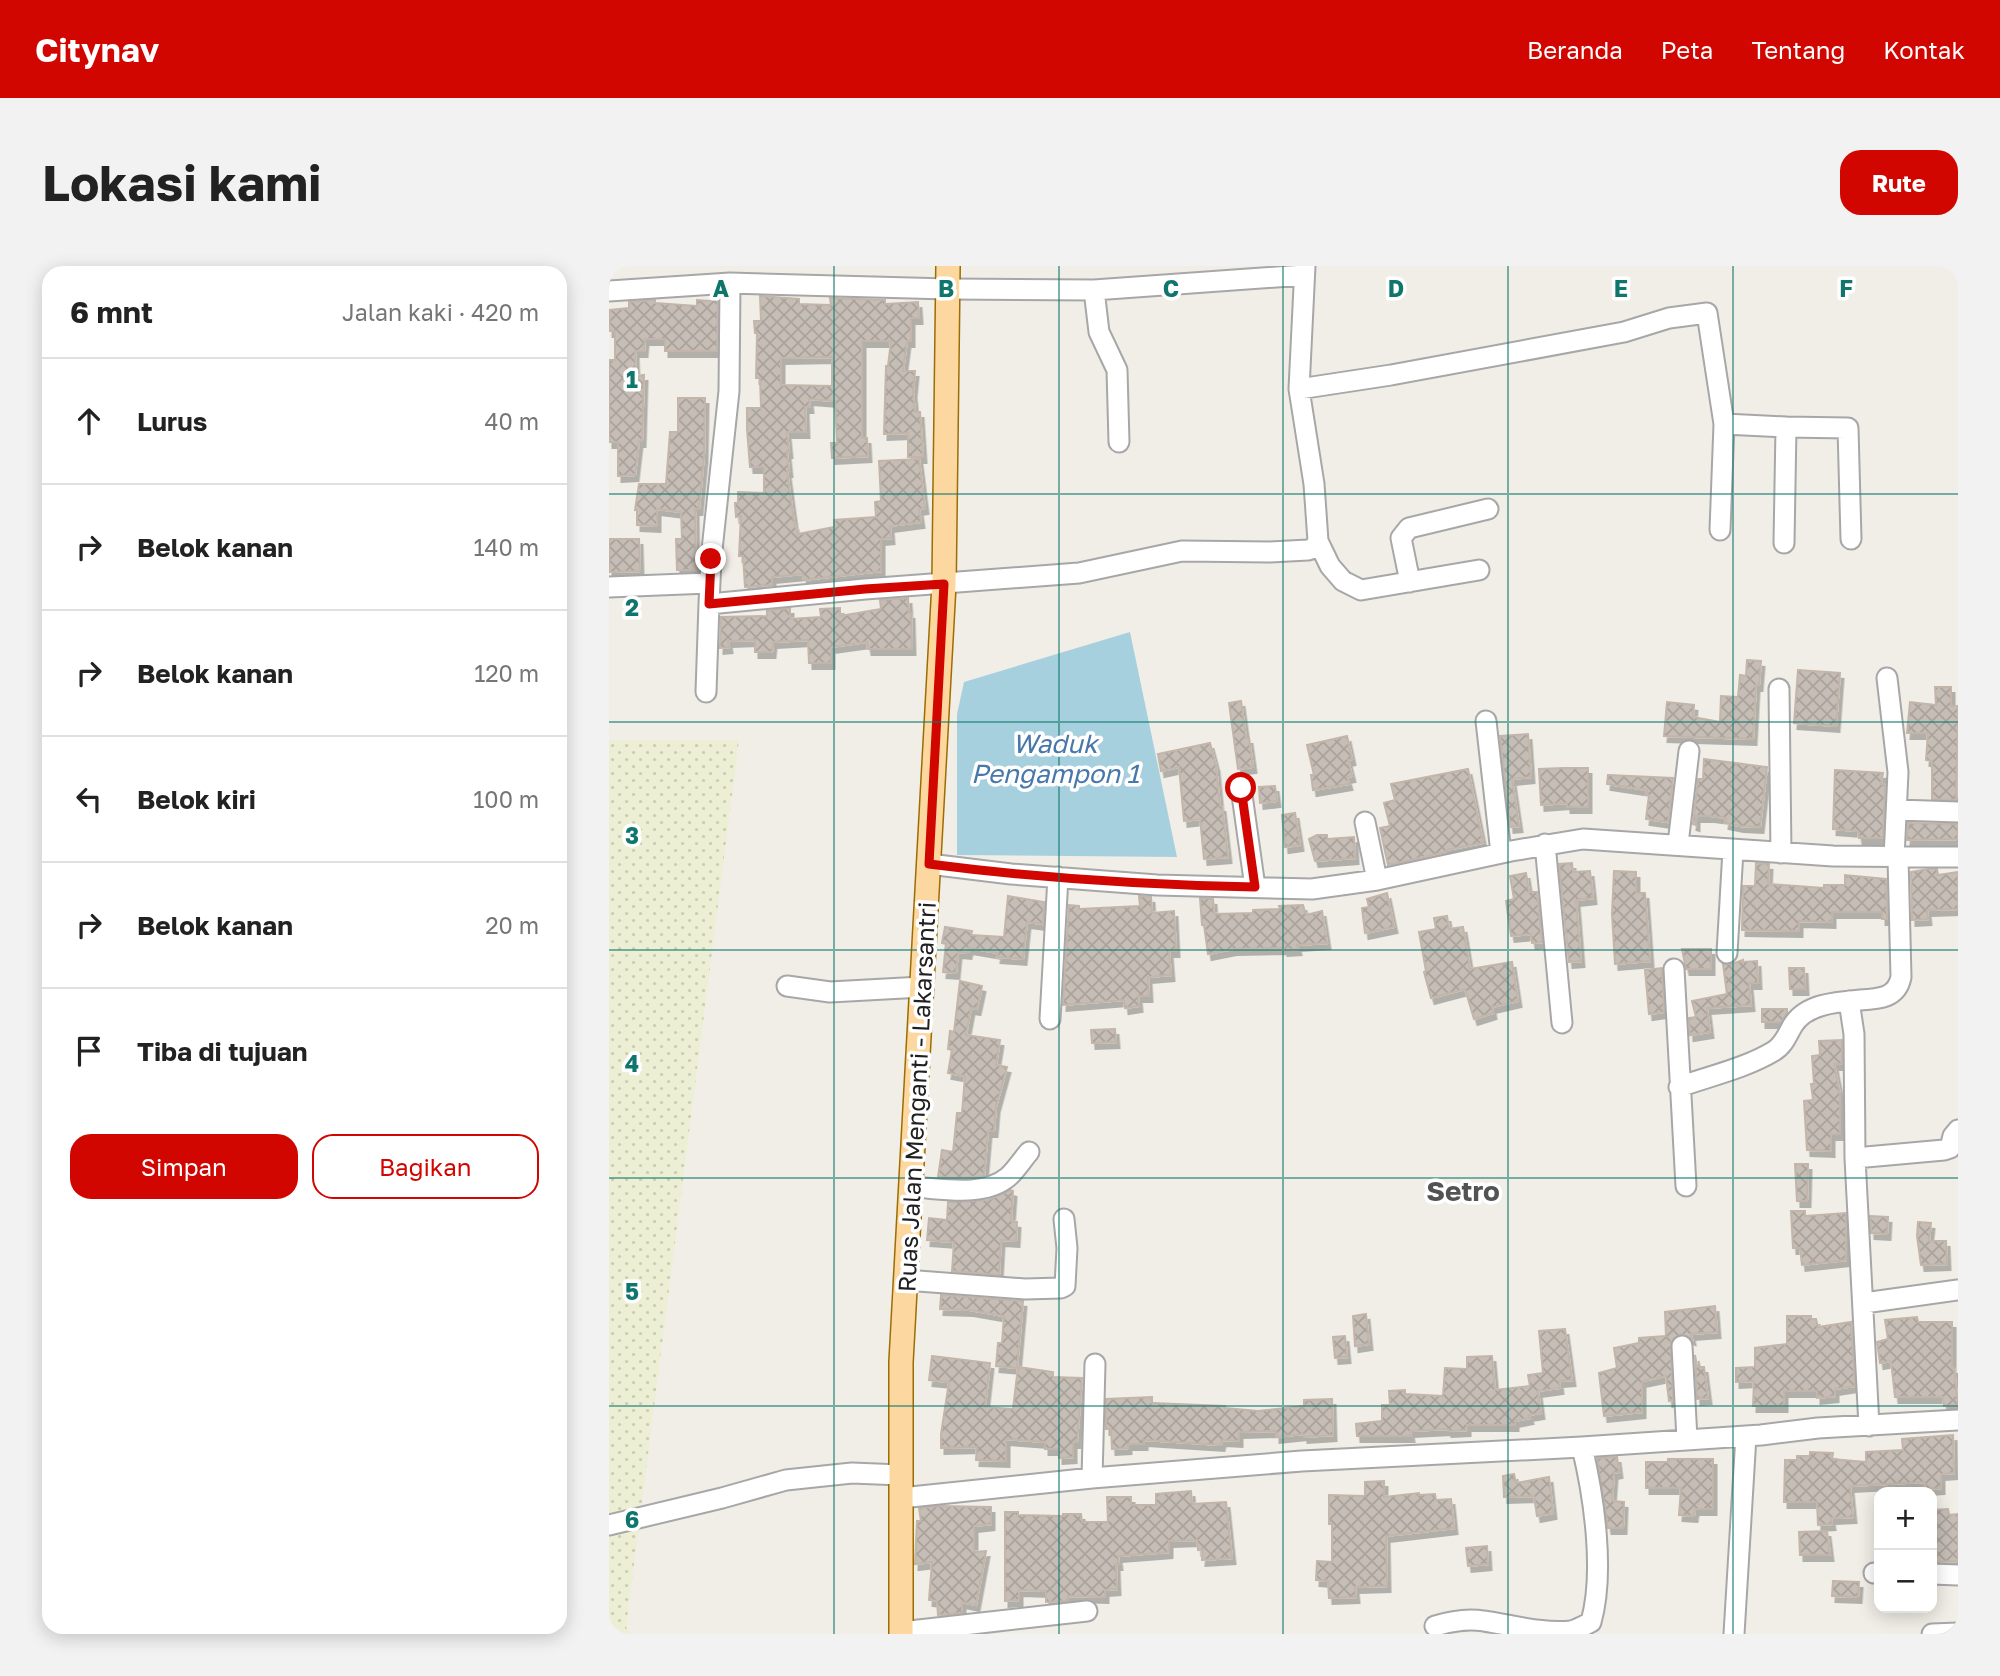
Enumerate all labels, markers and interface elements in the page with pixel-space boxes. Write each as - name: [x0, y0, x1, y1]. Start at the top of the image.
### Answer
- text: Citynav: [35, 30, 159, 69]
- text: Beranda: [1527, 35, 1623, 64]
- text: Peta: [1661, 35, 1713, 64]
- text: Tentang: [1751, 35, 1845, 64]
- text: Kontak: [1883, 35, 1965, 64]
- button: Rute: [1840, 150, 1958, 215]
- text: Lokasi kami: [42, 153, 321, 212]
- text: A: [713, 274, 730, 302]
- text: B: [938, 274, 954, 302]
- text: C: [1163, 274, 1179, 302]
- text: D: [1388, 274, 1404, 302]
- text: E: [1614, 274, 1628, 302]
- text: F: [1839, 274, 1853, 302]
- text: 6 mnt: [70, 294, 153, 330]
- text: Jalan kaki · 420 m: [342, 298, 539, 326]
- text: 1: [626, 365, 638, 393]
- icon: ahead: [70, 402, 108, 440]
- text: Lurus: [137, 406, 207, 437]
- text: 40 m: [485, 407, 539, 435]
- icon: right: [70, 528, 108, 566]
- text: Belok kanan: [137, 532, 293, 563]
- text: 140 m: [473, 533, 539, 561]
- route end: [695, 543, 726, 574]
- text: 2: [625, 593, 639, 621]
- icon: right: [70, 654, 108, 692]
- text: Belok kanan: [137, 658, 293, 689]
- text: 120 m: [474, 659, 539, 687]
- water label: Waduk Pengampon 1: [971, 728, 1139, 789]
- route start: [1225, 772, 1256, 803]
- icon: left: [70, 780, 108, 818]
- text: Belok kiri: [137, 784, 256, 815]
- text: 100 m: [473, 785, 539, 813]
- text: 3: [625, 821, 639, 849]
- street label: Ruas Jalan Menganti - Lakarsantri: [891, 901, 941, 1293]
- icon: right: [70, 906, 108, 944]
- text: Belok kanan: [137, 910, 293, 941]
- text: 20 m: [485, 911, 539, 939]
- icon: arrive: [70, 1032, 108, 1070]
- text: Tiba di tujuan: [137, 1036, 307, 1067]
- text: 4: [625, 1049, 639, 1077]
- button: Simpan: [70, 1134, 298, 1199]
- button: Bagikan: [312, 1134, 539, 1199]
- district label: Setro: [1426, 1174, 1500, 1207]
- text: 5: [625, 1277, 639, 1305]
- map controls: [1874, 1487, 1937, 1613]
- button: +: [1874, 1487, 1937, 1550]
- text: 6: [625, 1505, 639, 1533]
- button: −: [1874, 1550, 1937, 1613]

